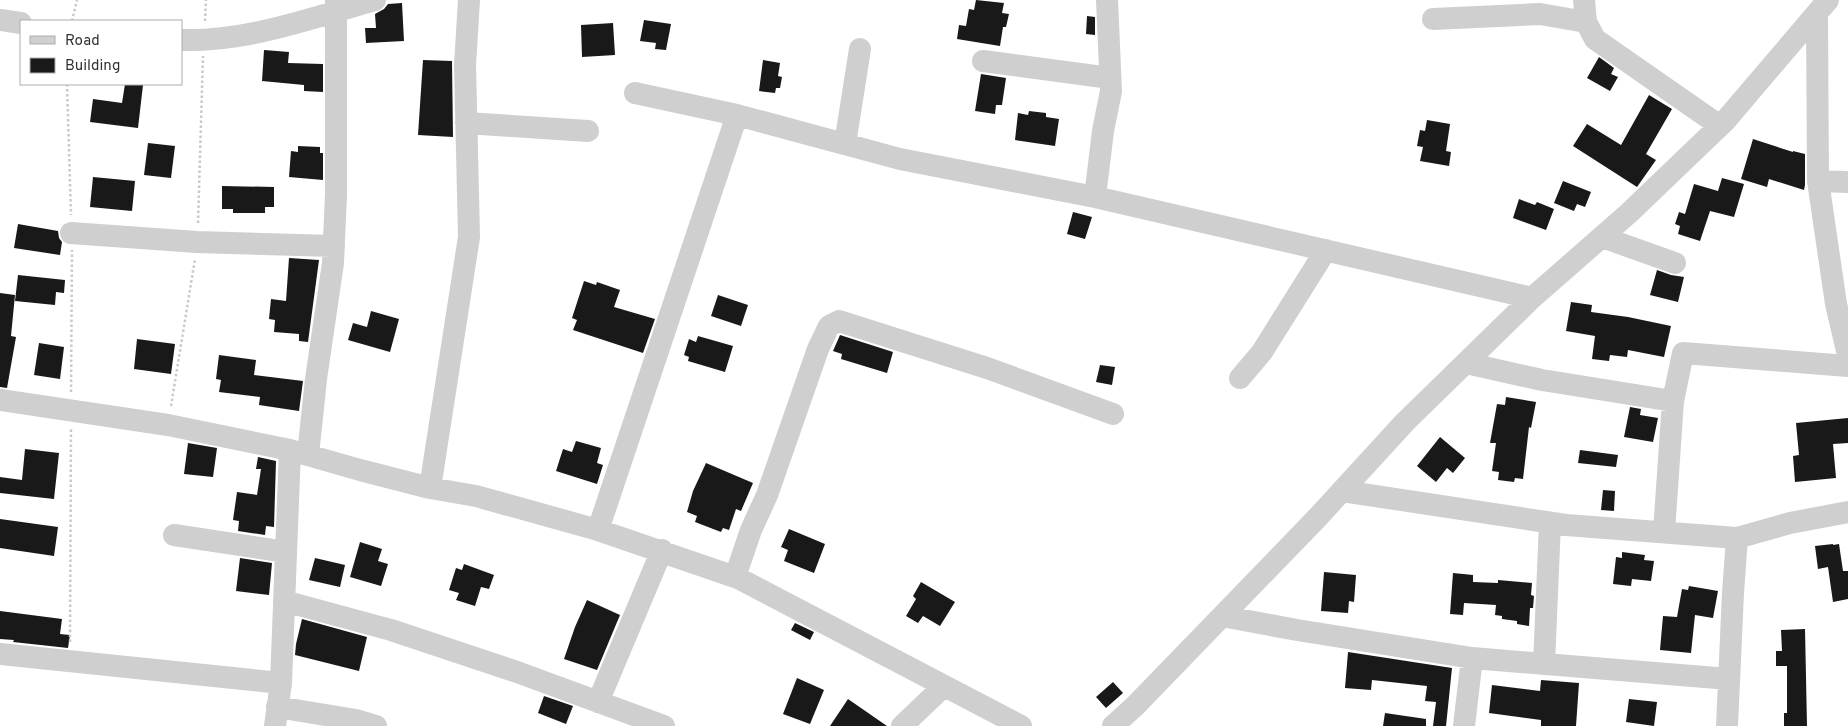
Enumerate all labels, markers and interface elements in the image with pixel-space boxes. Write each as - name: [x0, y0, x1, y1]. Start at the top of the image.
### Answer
- legend: [20, 20, 182, 85]
- text: Road: [65, 32, 100, 51]
- text: Building: [65, 57, 120, 76]

